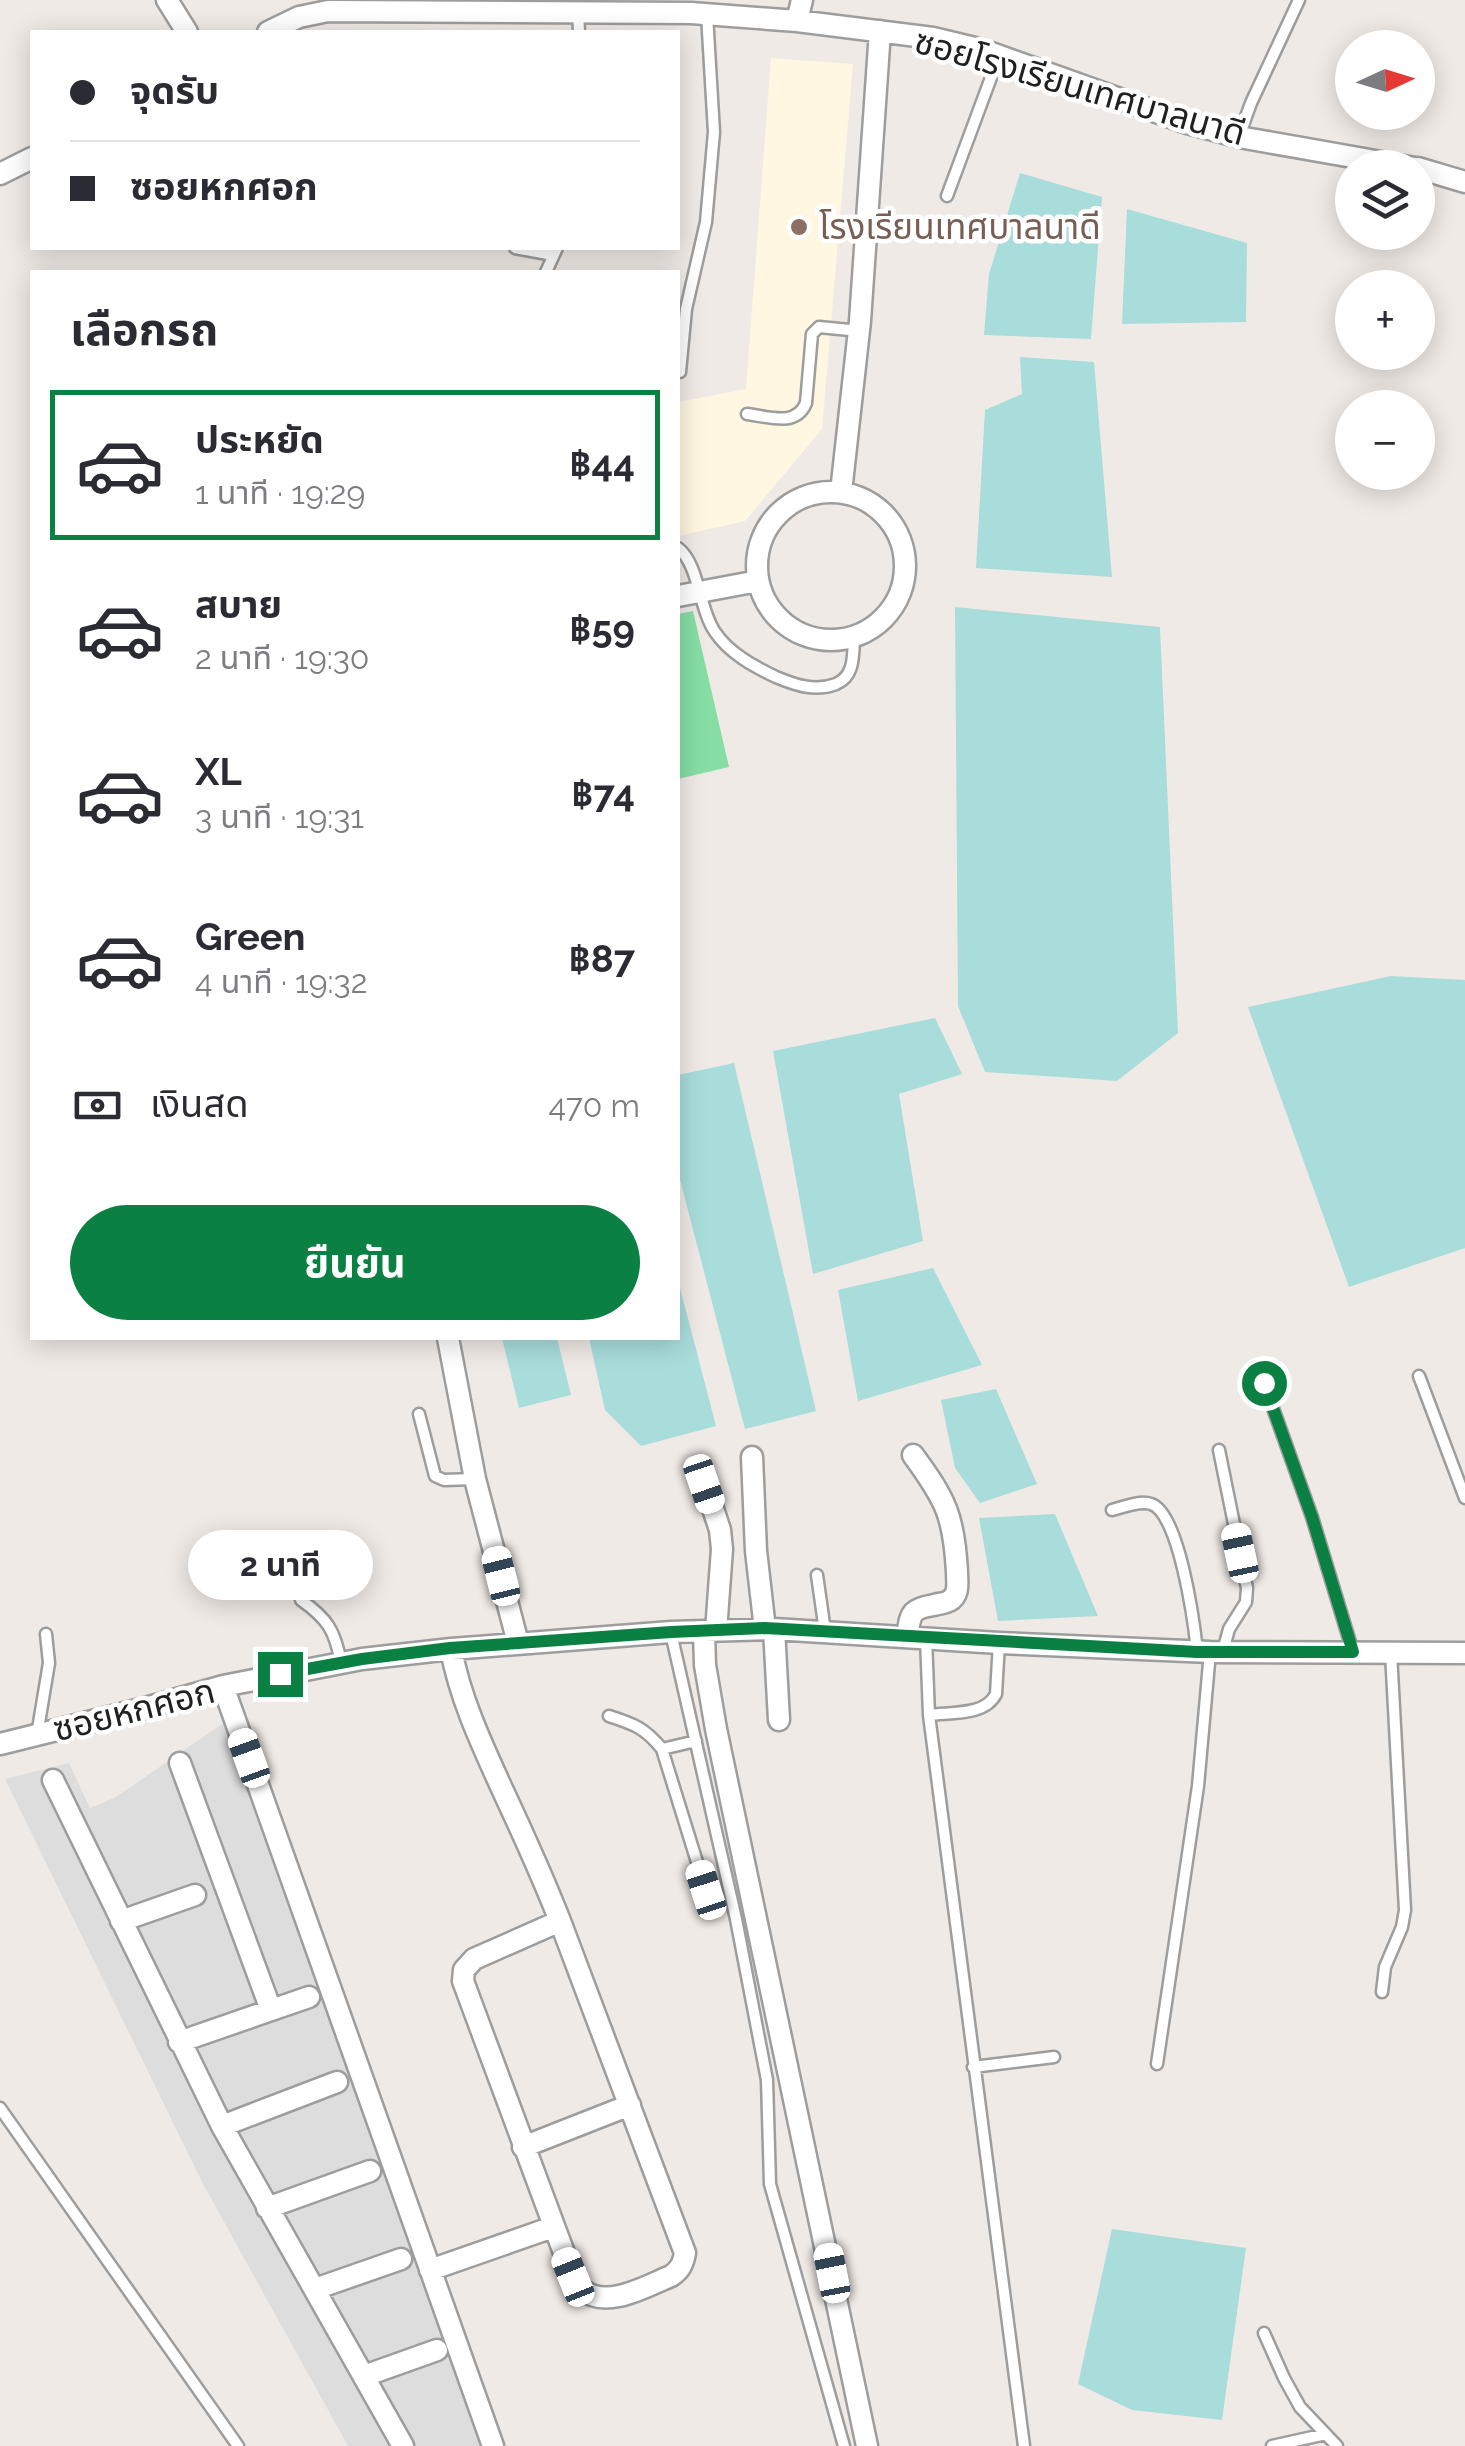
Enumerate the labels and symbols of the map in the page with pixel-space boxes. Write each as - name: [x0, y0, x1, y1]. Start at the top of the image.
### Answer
- street label: ซอยโรงเรียนเทศบาลนาดี: [910, 20, 1250, 153]
- north arrow: [1335, 30, 1435, 130]
- place label: โรงเรียนเทศบาลนาดี: [819, 206, 1101, 247]
- marker: โรงเรียนเทศบาลนาดี: [788, 216, 810, 238]
- route start: [1242, 1361, 1287, 1406]
- car: [680, 1451, 728, 1517]
- car: [1219, 1521, 1261, 1585]
- callout: 2 นาที: [188, 1529, 372, 1599]
- car: [479, 1543, 523, 1609]
- route end: [258, 1652, 303, 1697]
- street label: ซอยหกศอก: [49, 1670, 219, 1749]
- car: [225, 1725, 273, 1791]
- car: [682, 1857, 730, 1923]
- car: [812, 2241, 852, 2305]
- car: [548, 2244, 598, 2310]

